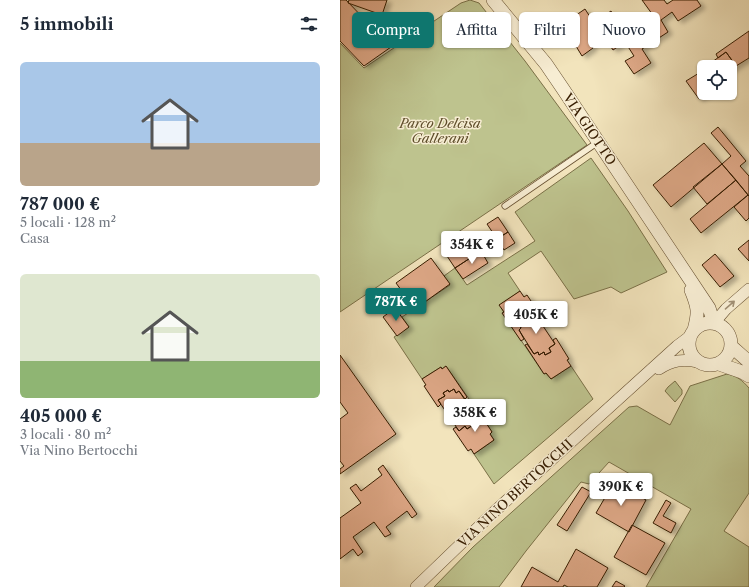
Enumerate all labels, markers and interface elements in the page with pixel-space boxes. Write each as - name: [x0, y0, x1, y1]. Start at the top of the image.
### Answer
- chip: Compra: [352, 12, 434, 48]
- chip: Affitta: [442, 12, 511, 48]
- chip: Filtri: [519, 12, 580, 48]
- chip: Nuovo: [588, 12, 660, 48]
- icon: filters: [298, 13, 320, 35]
- text: 5 immobili: [20, 14, 114, 34]
- map controls: [697, 60, 737, 100]
- button: locate: [697, 60, 737, 100]
- icon: home: [134, 88, 206, 160]
- street label: VIA GIOTTO: [560, 89, 620, 168]
- park label: Parco Delcisa Gallerani: [399, 115, 481, 146]
- text: 787 000 €: [20, 194, 100, 214]
- text: 5 locali · 128 m²: [20, 214, 116, 230]
- text: Casa: [20, 230, 49, 246]
- pin: 354K €: [439, 231, 505, 265]
- text: 354K €: [450, 236, 494, 252]
- pin: 787K €: [363, 288, 429, 322]
- text: 787K €: [374, 293, 418, 309]
- icon: home: [134, 300, 206, 372]
- pin: 405K €: [503, 301, 569, 335]
- one-way arrow: [725, 301, 735, 310]
- text: 405K €: [514, 306, 558, 322]
- pin: 358K €: [442, 399, 508, 433]
- text: 358K €: [453, 404, 497, 420]
- text: 405 000 €: [20, 406, 102, 426]
- text: 3 locali · 80 m²: [20, 426, 111, 442]
- street label: VIA NINO BERTOCCHI: [453, 435, 576, 551]
- text: Via Nino Bertocchi: [20, 442, 138, 458]
- pin: 390K €: [588, 473, 654, 507]
- text: 390K €: [599, 478, 643, 494]

